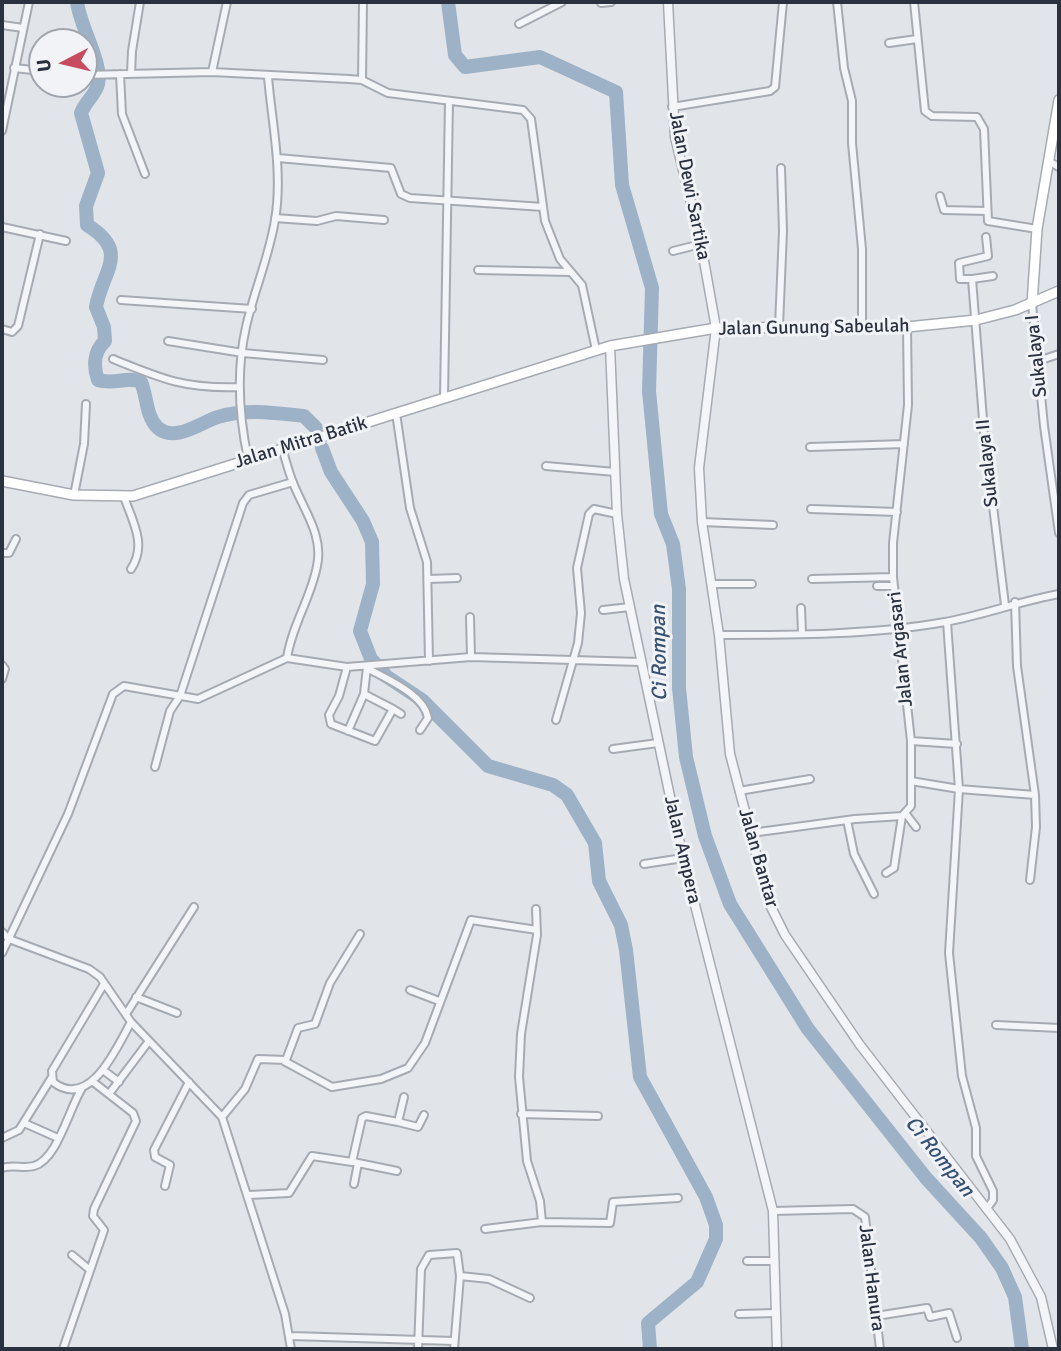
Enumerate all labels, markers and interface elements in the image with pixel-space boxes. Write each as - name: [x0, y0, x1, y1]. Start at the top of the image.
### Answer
- north arrow: [28, 28, 98, 98]
- text: U: [31, 58, 57, 73]
- street label: Jalan Dewi Sartika: [663, 110, 715, 262]
- street label: Sukalaya I: [1021, 313, 1053, 399]
- street label: Jalan Gunung Sabeulah: [718, 315, 910, 341]
- street label: Jalan Mitra Batik: [232, 412, 370, 474]
- street label: Sukalaya II: [972, 418, 1004, 508]
- street label: Jalan Argasari: [884, 590, 918, 708]
- water label: Ci Rompan: [647, 605, 673, 701]
- street label: Jalan Ampera: [658, 794, 706, 906]
- street label: Jalan Bantar: [733, 806, 783, 910]
- water label: Ci Rompan: [899, 1112, 979, 1202]
- street label: Jalan Hanura: [853, 1223, 889, 1333]

